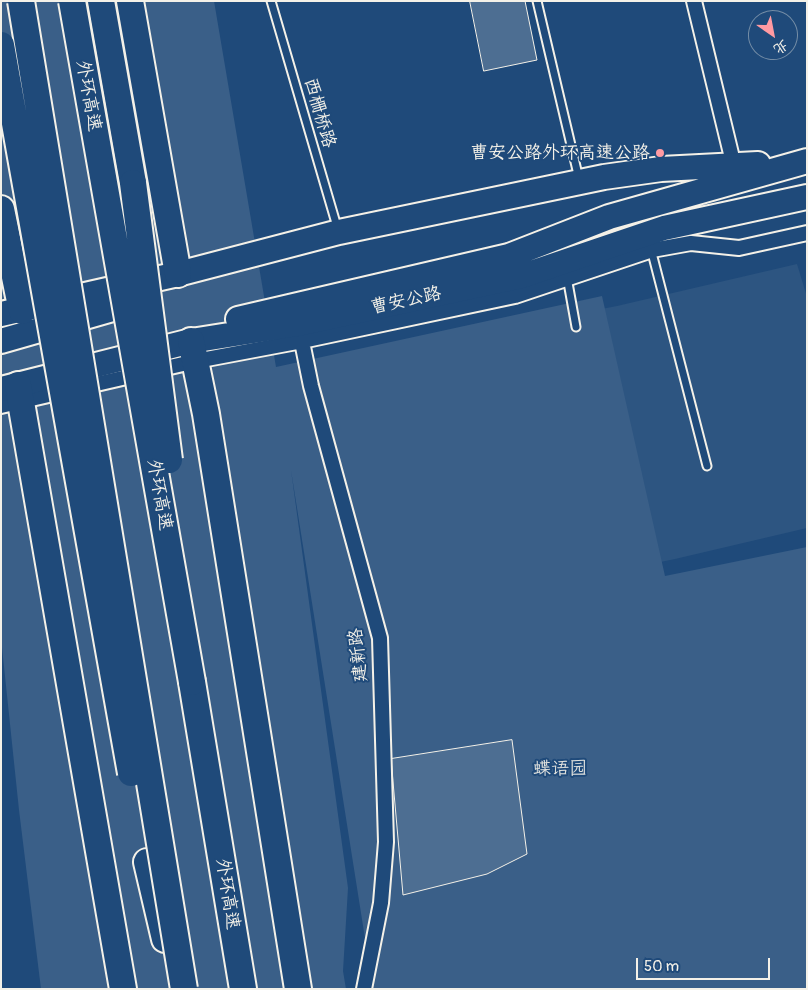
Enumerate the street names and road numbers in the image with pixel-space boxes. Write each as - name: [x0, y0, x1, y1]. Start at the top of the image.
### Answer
- street label: 外环高速: [71, 59, 105, 133]
- street label: 西栅桥路: [299, 75, 339, 151]
- street label: 曹安公路: [369, 283, 443, 319]
- street label: 外环高速: [142, 458, 176, 532]
- street label: 建新路: [345, 627, 373, 683]
- street label: 外环高速: [211, 857, 243, 931]

